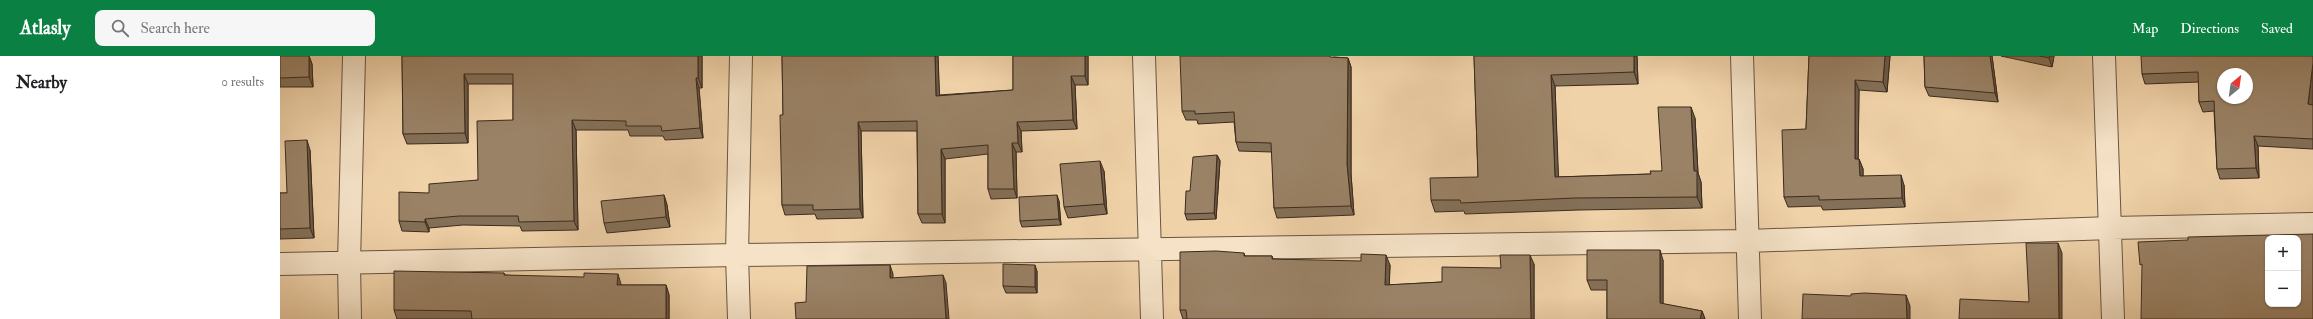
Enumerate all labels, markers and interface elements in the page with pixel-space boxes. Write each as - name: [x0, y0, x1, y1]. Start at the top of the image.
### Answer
- search box: [95, 10, 375, 46]
- text: Atlasly: [20, 16, 71, 40]
- icon: search: [109, 17, 131, 39]
- text: Search here: [141, 19, 210, 38]
- text: Map: [2132, 20, 2158, 37]
- text: Directions: [2180, 20, 2239, 37]
- text: Saved: [2261, 20, 2293, 37]
- north arrow: [2217, 68, 2253, 104]
- text: Nearby: [16, 72, 67, 93]
- text: 0 results: [221, 74, 264, 90]
- map controls: [2265, 235, 2301, 307]
- button: +: [2265, 235, 2301, 271]
- button: −: [2265, 271, 2301, 307]

